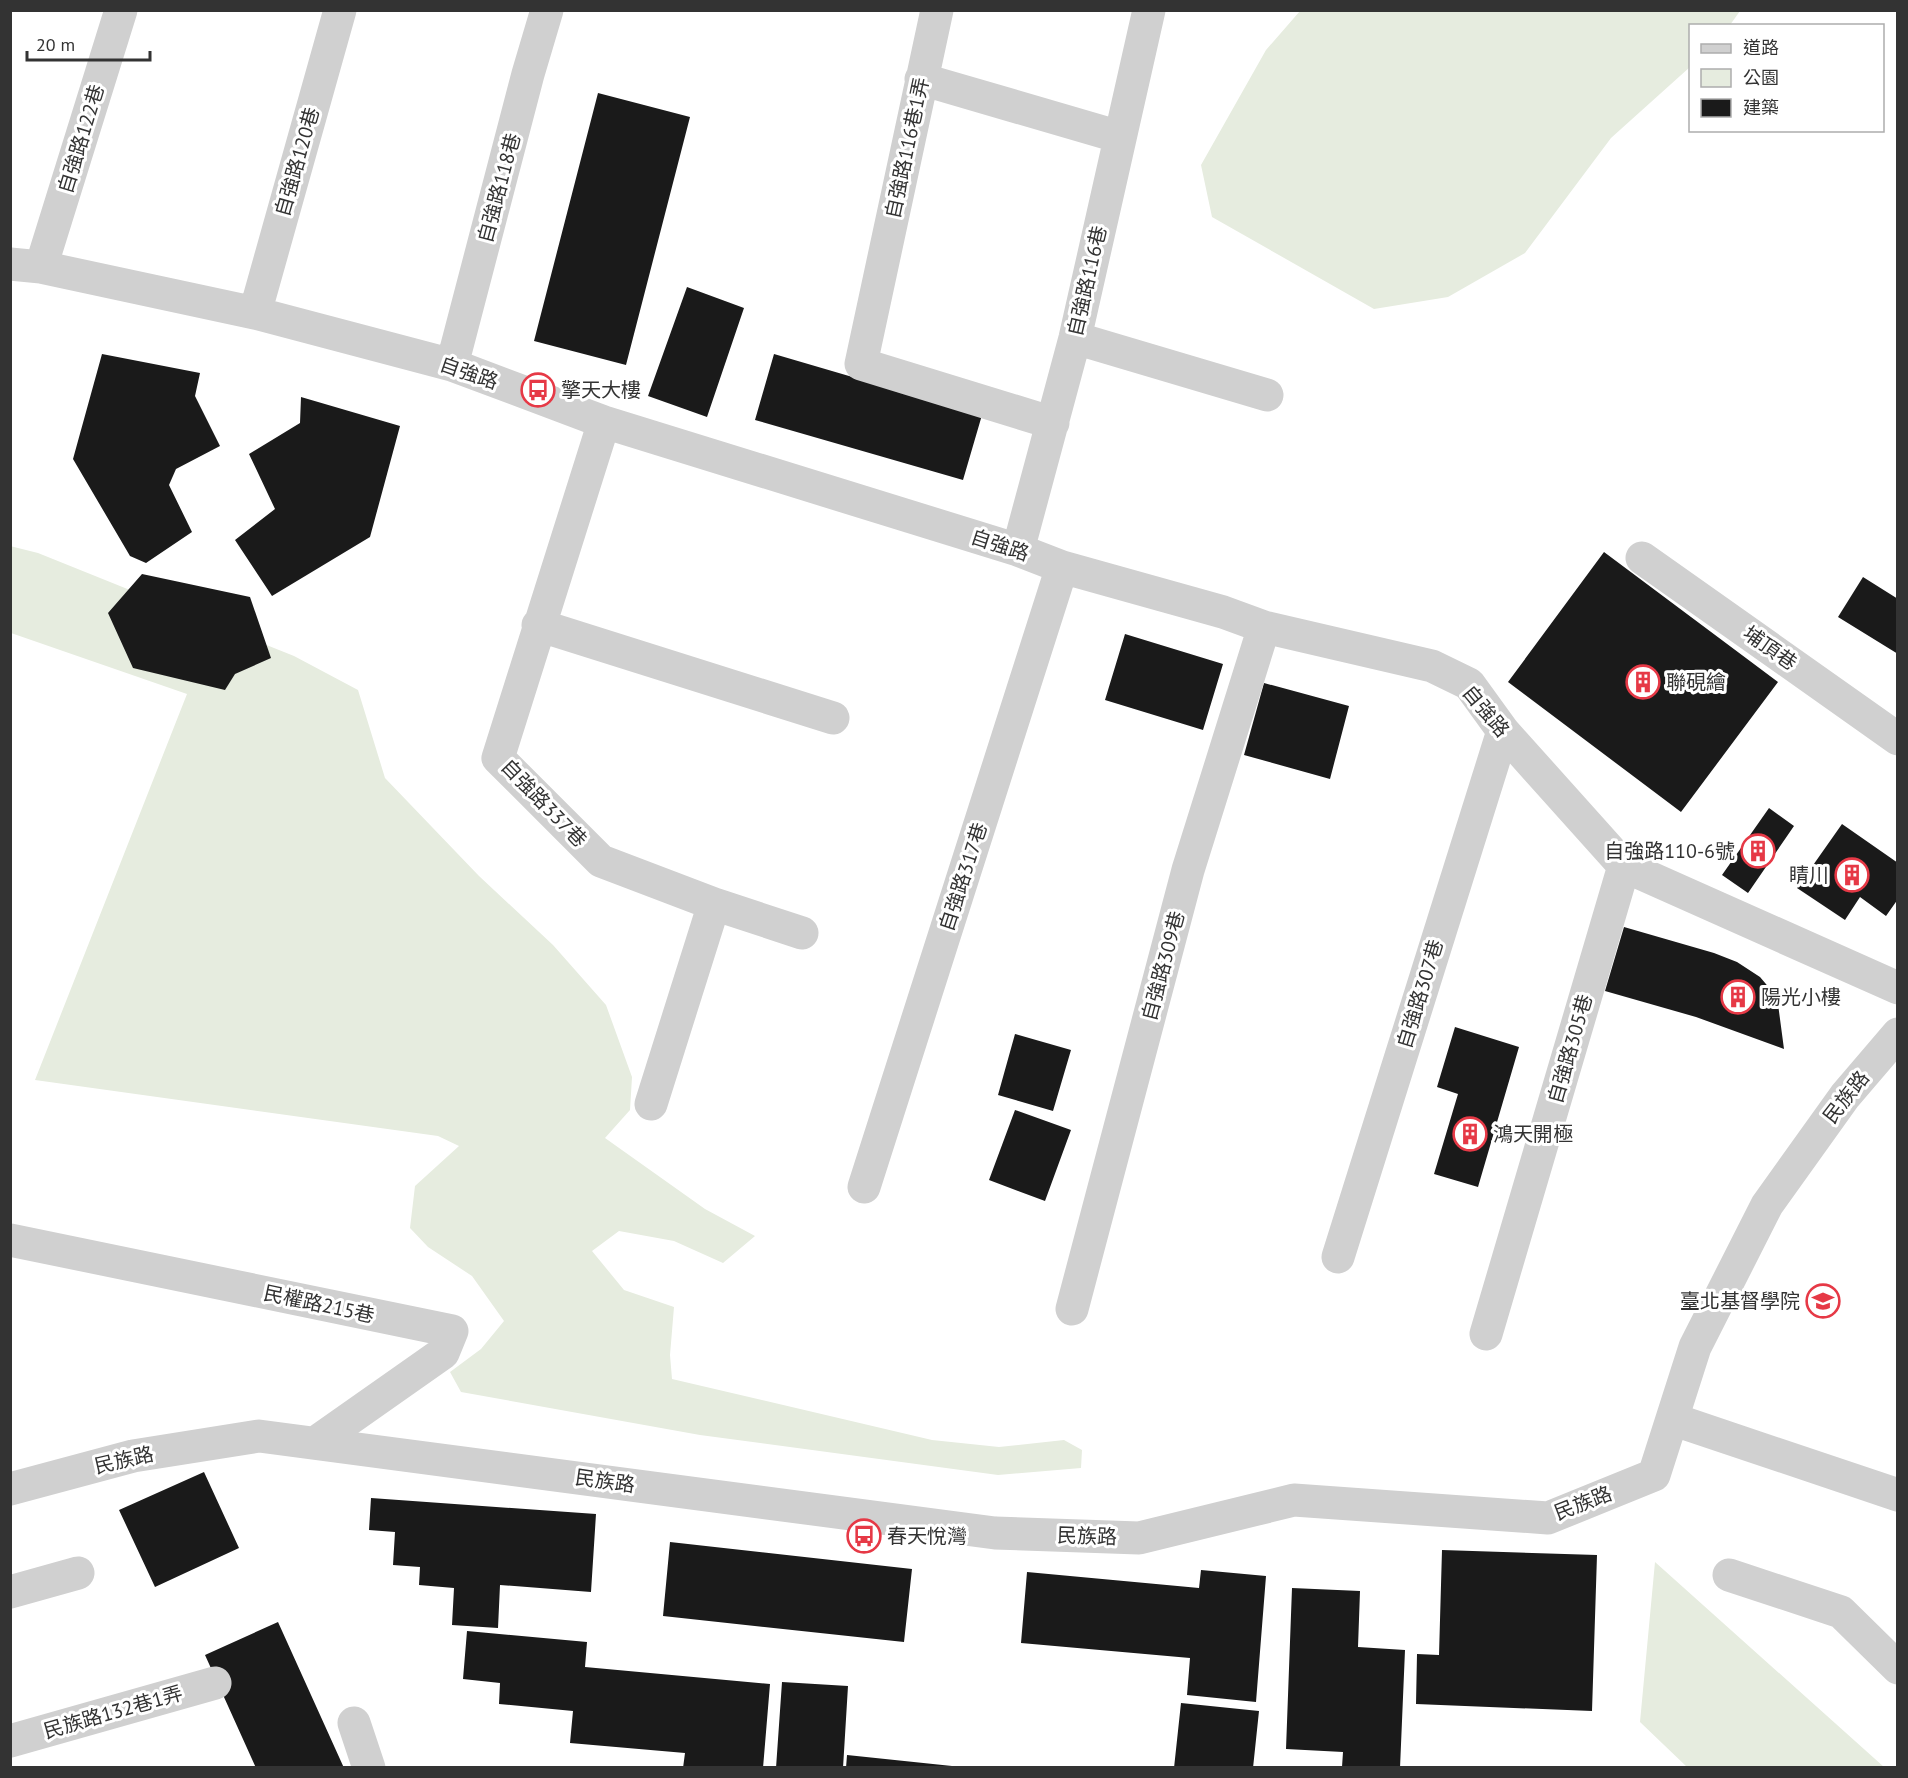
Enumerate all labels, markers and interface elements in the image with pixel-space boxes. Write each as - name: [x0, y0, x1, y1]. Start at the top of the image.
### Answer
- scale bar: [27, 24, 150, 62]
- legend: [1689, 24, 1884, 132]
- text: 20 m: [36, 33, 75, 56]
- text: 道路: [1743, 36, 1779, 59]
- text: 公園: [1743, 66, 1779, 89]
- street label: 自強路116巷1弄: [879, 75, 935, 221]
- street label: 自強路122巷: [52, 81, 110, 197]
- text: 建築: [1743, 96, 1779, 119]
- street label: 自強路120巷: [269, 104, 325, 220]
- street label: 自強路118巷: [472, 130, 526, 246]
- street label: 自強路116巷: [1062, 223, 1112, 339]
- street label: 自強路: [436, 351, 502, 395]
- bus stop icon: 擎天大樓: [520, 372, 556, 408]
- place label: 擎天大樓: [561, 377, 641, 403]
- street label: 自強路: [967, 523, 1033, 567]
- street label: 埔頂巷: [1738, 620, 1802, 676]
- building icon: 聯硯繪: [1625, 664, 1661, 700]
- place label: 聯硯繪: [1666, 669, 1726, 695]
- street label: 自強路: [1457, 680, 1515, 742]
- street label: 自強路337巷: [496, 753, 592, 853]
- street label: 自強路317巷: [933, 819, 993, 935]
- building icon: 自強路110-6號: [1740, 833, 1776, 869]
- place label: 自強路110-6號: [1604, 838, 1735, 864]
- building icon: 睛川: [1834, 857, 1870, 893]
- place label: 睛川: [1789, 862, 1829, 888]
- street label: 自強路309巷: [1136, 908, 1190, 1024]
- street label: 自強路307巷: [1391, 936, 1449, 1052]
- building icon: 陽光小樓: [1720, 979, 1756, 1015]
- place label: 陽光小樓: [1761, 984, 1841, 1010]
- street label: 自強路305巷: [1542, 991, 1598, 1107]
- street label: 民族路: [1817, 1065, 1875, 1129]
- building icon: 鴻天開極: [1452, 1116, 1488, 1152]
- place label: 鴻天開極: [1493, 1121, 1573, 1147]
- street label: 民權路215巷: [261, 1280, 377, 1328]
- school or university icon: 臺北基督學院: [1805, 1283, 1841, 1319]
- place label: 臺北基督學院: [1680, 1288, 1800, 1314]
- street label: 民族路: [92, 1441, 156, 1479]
- street label: 民族路: [573, 1464, 637, 1498]
- street label: 民族路: [1550, 1480, 1616, 1526]
- bus stop icon: 春天悅灣: [846, 1518, 882, 1554]
- street label: 民族路: [1057, 1522, 1117, 1550]
- place label: 春天悅灣: [887, 1523, 967, 1549]
- street label: 民族路132巷1弄: [40, 1680, 186, 1744]

